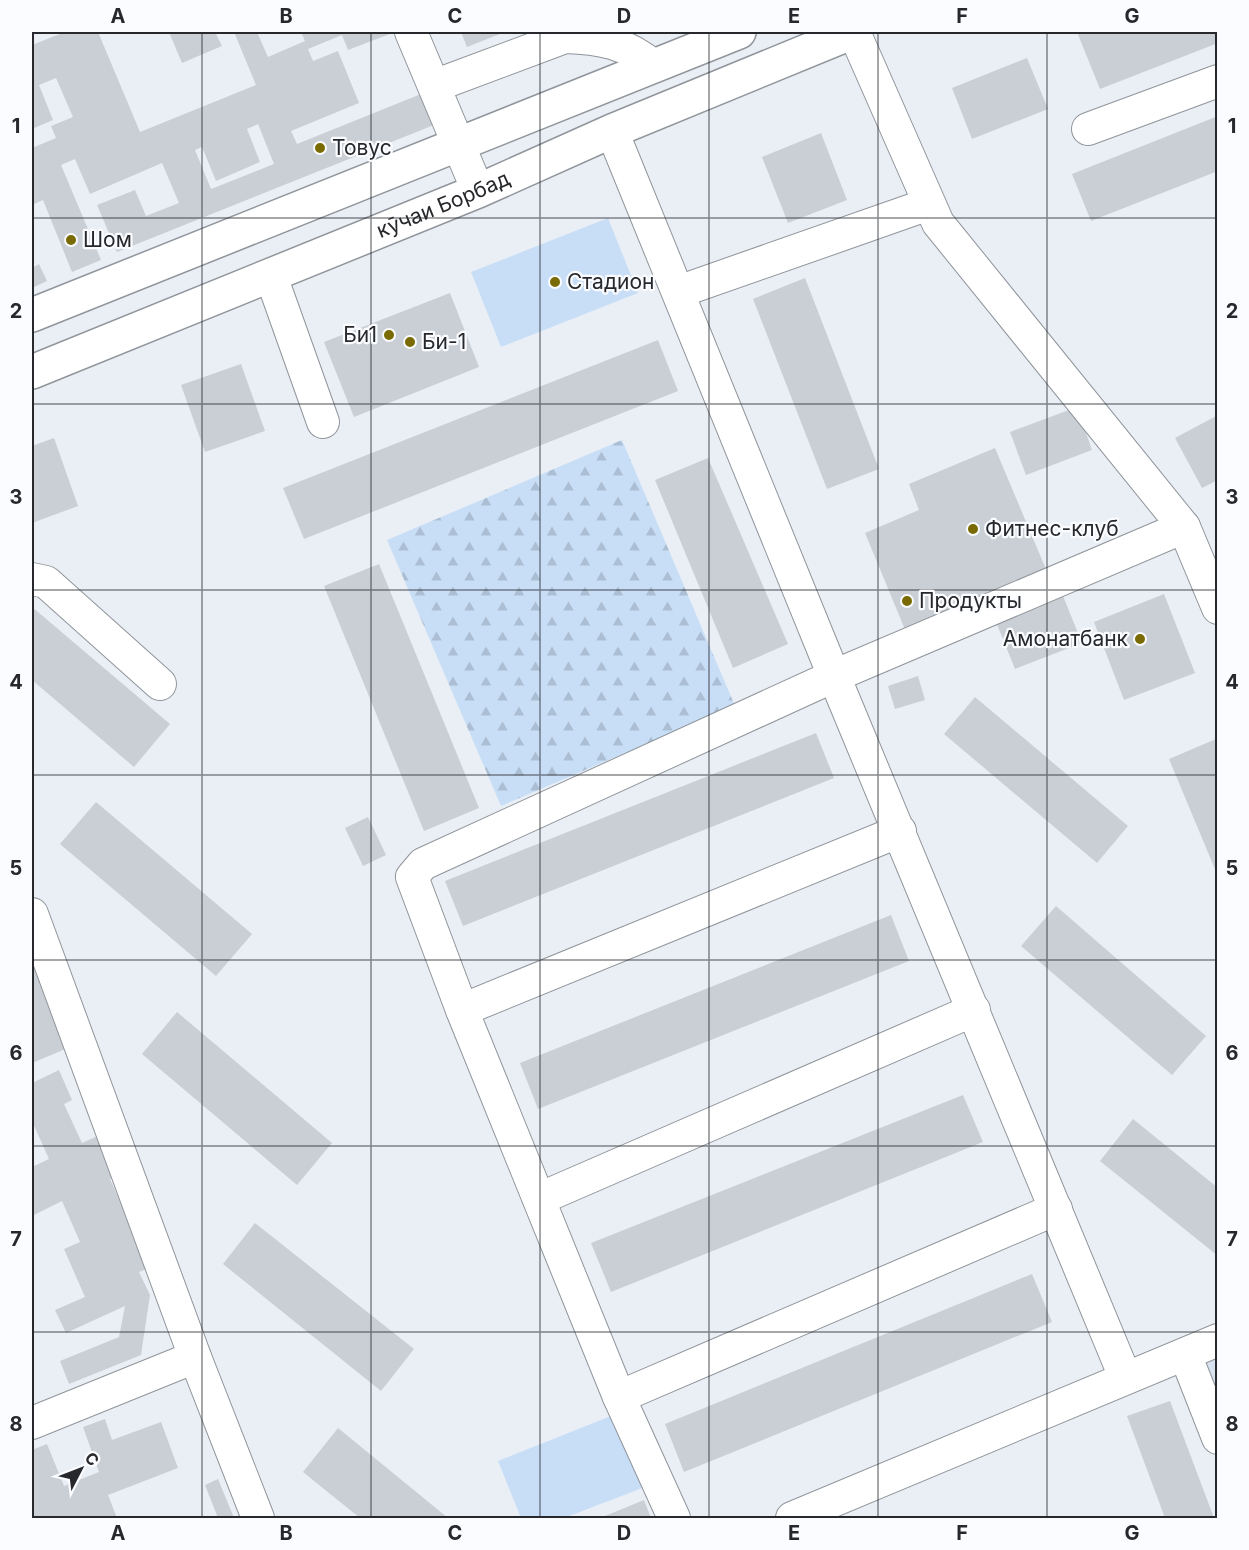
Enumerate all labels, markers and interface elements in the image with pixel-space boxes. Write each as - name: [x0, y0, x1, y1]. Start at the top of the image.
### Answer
- text: A: [111, 4, 126, 28]
- text: B: [279, 4, 293, 28]
- text: C: [448, 4, 462, 28]
- text: D: [617, 4, 631, 28]
- text: E: [788, 4, 800, 28]
- text: F: [956, 4, 968, 28]
- text: G: [1124, 4, 1140, 28]
- text: 1: [12, 114, 20, 138]
- text: 1: [1228, 114, 1236, 138]
- place label: Товус: [332, 135, 392, 160]
- marker: Товус: [313, 141, 327, 155]
- street label: кӯчаи Борбад: [373, 165, 514, 243]
- place label: Шом: [83, 227, 132, 252]
- marker: Шом: [64, 233, 78, 247]
- place label: Стадион: [567, 269, 655, 294]
- marker: Стадион: [548, 275, 562, 289]
- text: 2: [10, 299, 22, 323]
- text: 2: [1226, 299, 1238, 323]
- place label: Би1: [343, 322, 377, 347]
- marker: Би1: [382, 328, 396, 342]
- place label: Би-1: [422, 329, 466, 354]
- marker: Би-1: [403, 335, 417, 349]
- text: 3: [10, 485, 22, 509]
- text: 3: [1226, 485, 1238, 509]
- place label: Фитнес-клуб: [985, 516, 1119, 541]
- marker: Фитнес-клуб: [966, 522, 980, 536]
- place label: Продукты: [919, 588, 1022, 613]
- marker: Продукты: [900, 594, 914, 608]
- place label: Амонатбанк: [1003, 626, 1129, 651]
- marker: Амонатбанк: [1133, 632, 1147, 646]
- text: 4: [9, 670, 23, 694]
- text: 4: [1225, 670, 1239, 694]
- text: 5: [10, 856, 22, 880]
- text: 5: [1226, 856, 1238, 880]
- text: 6: [10, 1041, 23, 1065]
- text: 6: [1226, 1041, 1239, 1065]
- text: 7: [10, 1227, 22, 1251]
- text: 7: [1226, 1227, 1238, 1251]
- text: 8: [9, 1412, 23, 1436]
- text: 8: [1225, 1412, 1239, 1436]
- north arrow: [51, 1439, 111, 1499]
- text: С: [81, 1448, 104, 1470]
- text: A: [111, 1521, 126, 1545]
- text: B: [279, 1521, 293, 1545]
- text: C: [448, 1521, 462, 1545]
- text: D: [617, 1521, 631, 1545]
- text: E: [788, 1521, 800, 1545]
- text: F: [956, 1521, 968, 1545]
- text: G: [1124, 1521, 1140, 1545]

